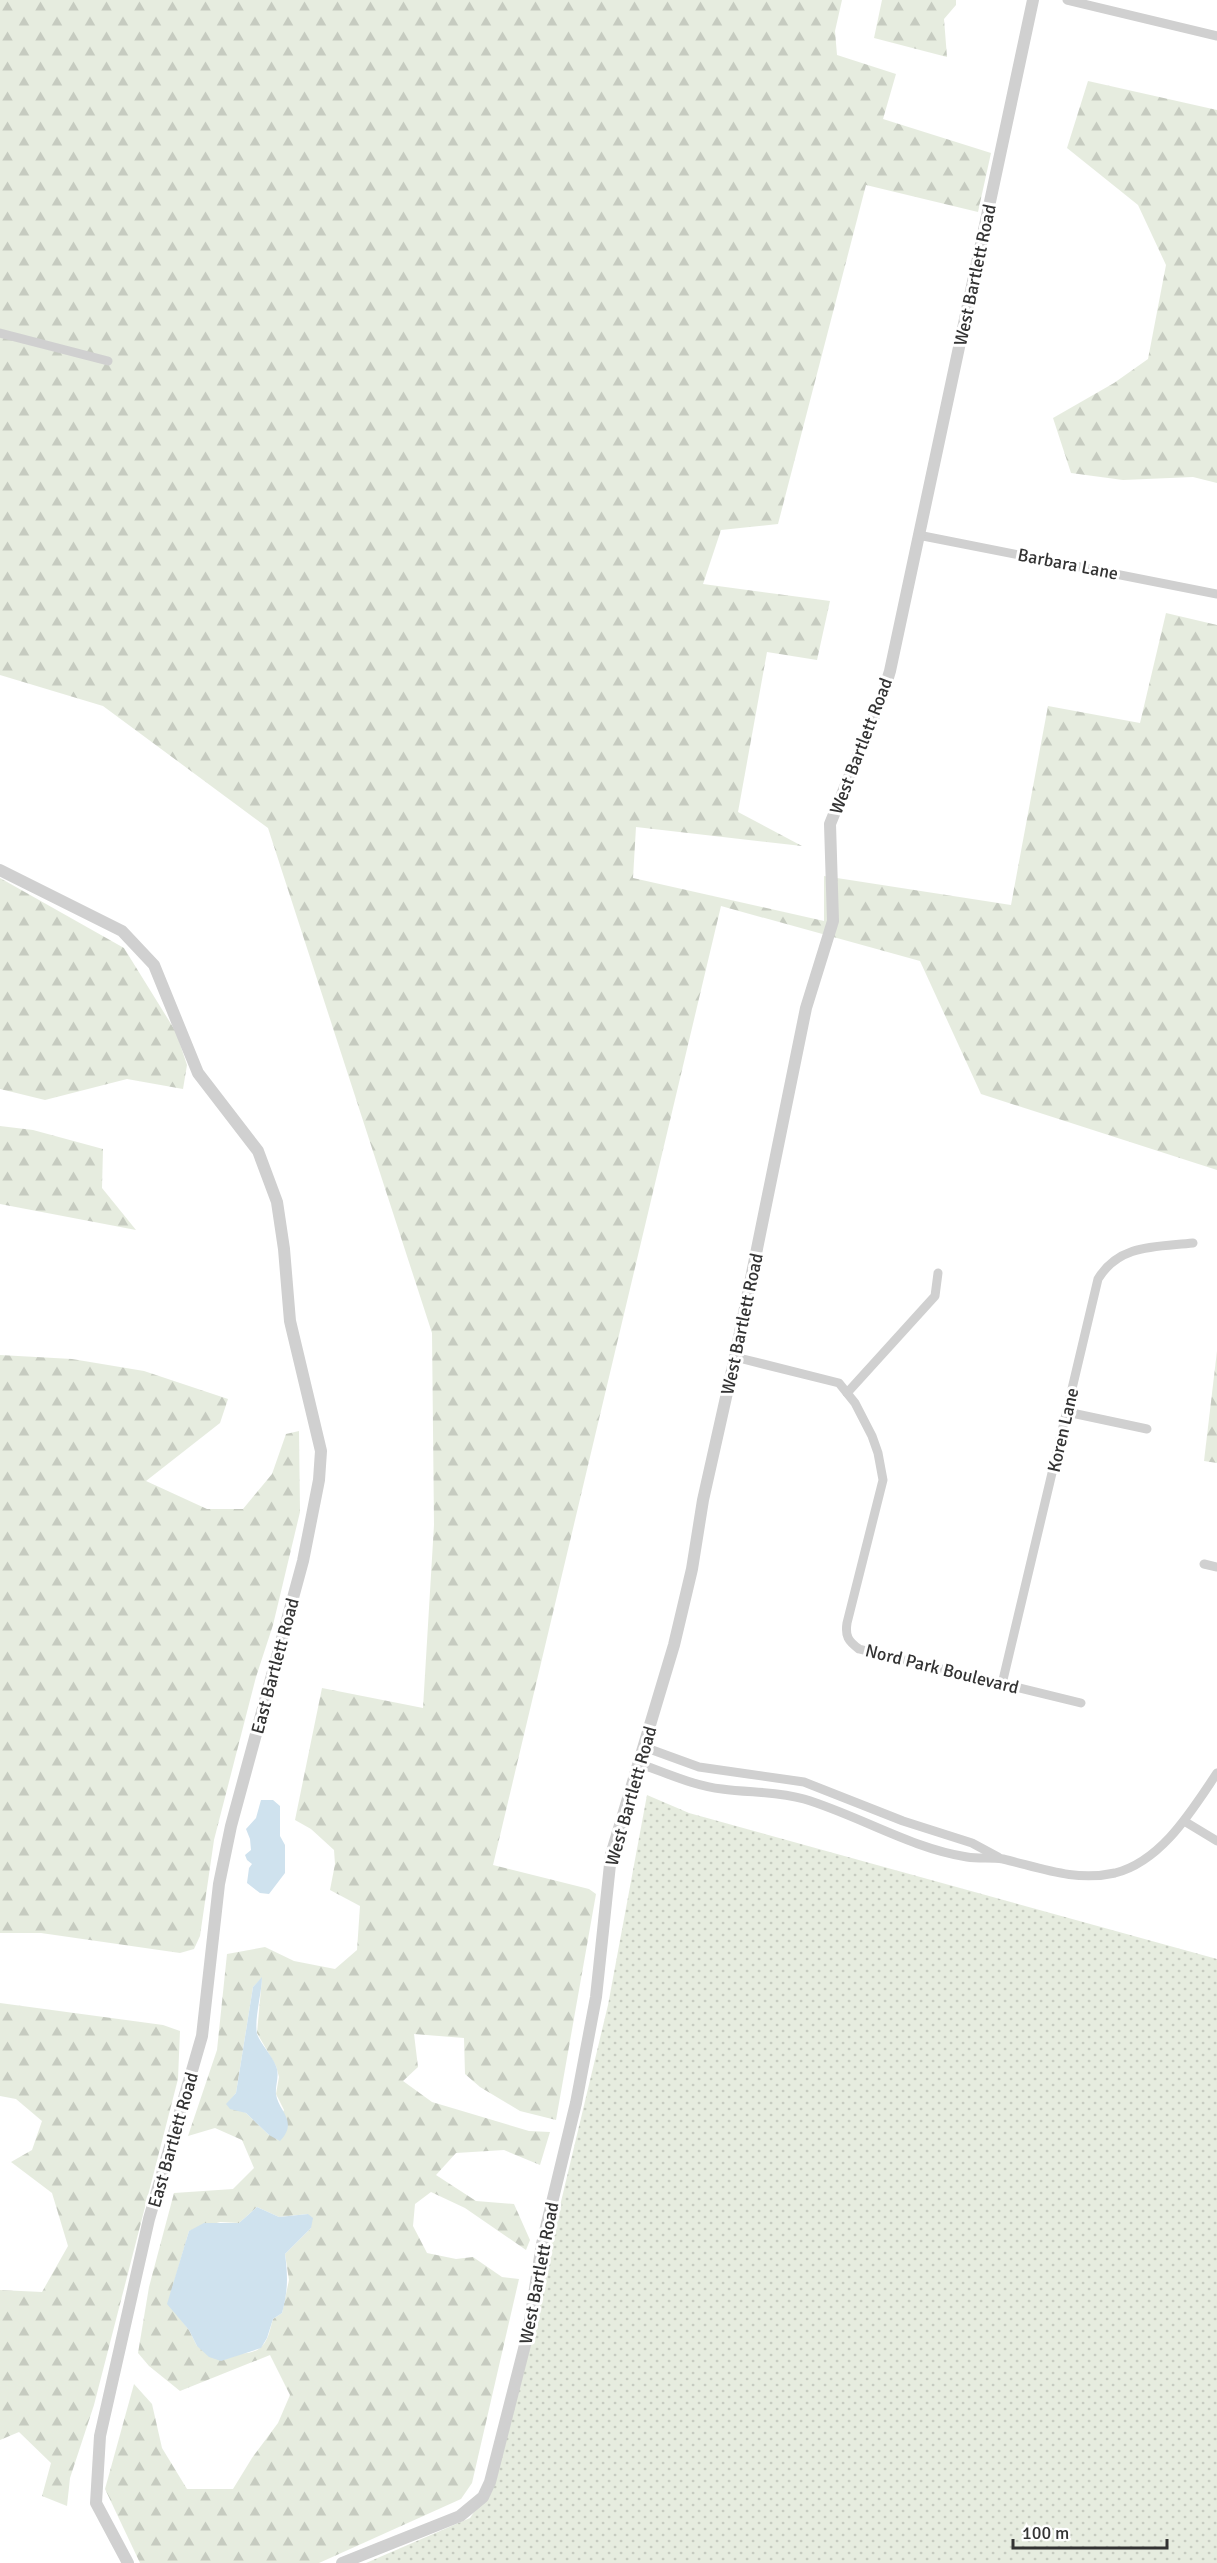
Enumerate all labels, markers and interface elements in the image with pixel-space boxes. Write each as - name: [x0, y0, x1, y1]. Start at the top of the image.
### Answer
- street label: West Bartlett Road: [949, 202, 1001, 348]
- street label: Barbara Lane: [1016, 543, 1120, 585]
- street label: West Bartlett Road: [825, 675, 897, 817]
- street label: West Bartlett Road: [716, 1251, 768, 1397]
- street label: Koren Lane: [1043, 1386, 1083, 1474]
- street label: East Bartlett Road: [246, 1596, 304, 1736]
- street label: Nord Park Boulevard: [863, 1639, 1021, 1699]
- street label: West Bartlett Road: [601, 1724, 661, 1868]
- street label: East Bartlett Road: [143, 2070, 203, 2210]
- street label: West Bartlett Road: [514, 2200, 564, 2346]
- scale bar: [1013, 2512, 1168, 2550]
- text: 100 m: [1022, 2522, 1069, 2544]

